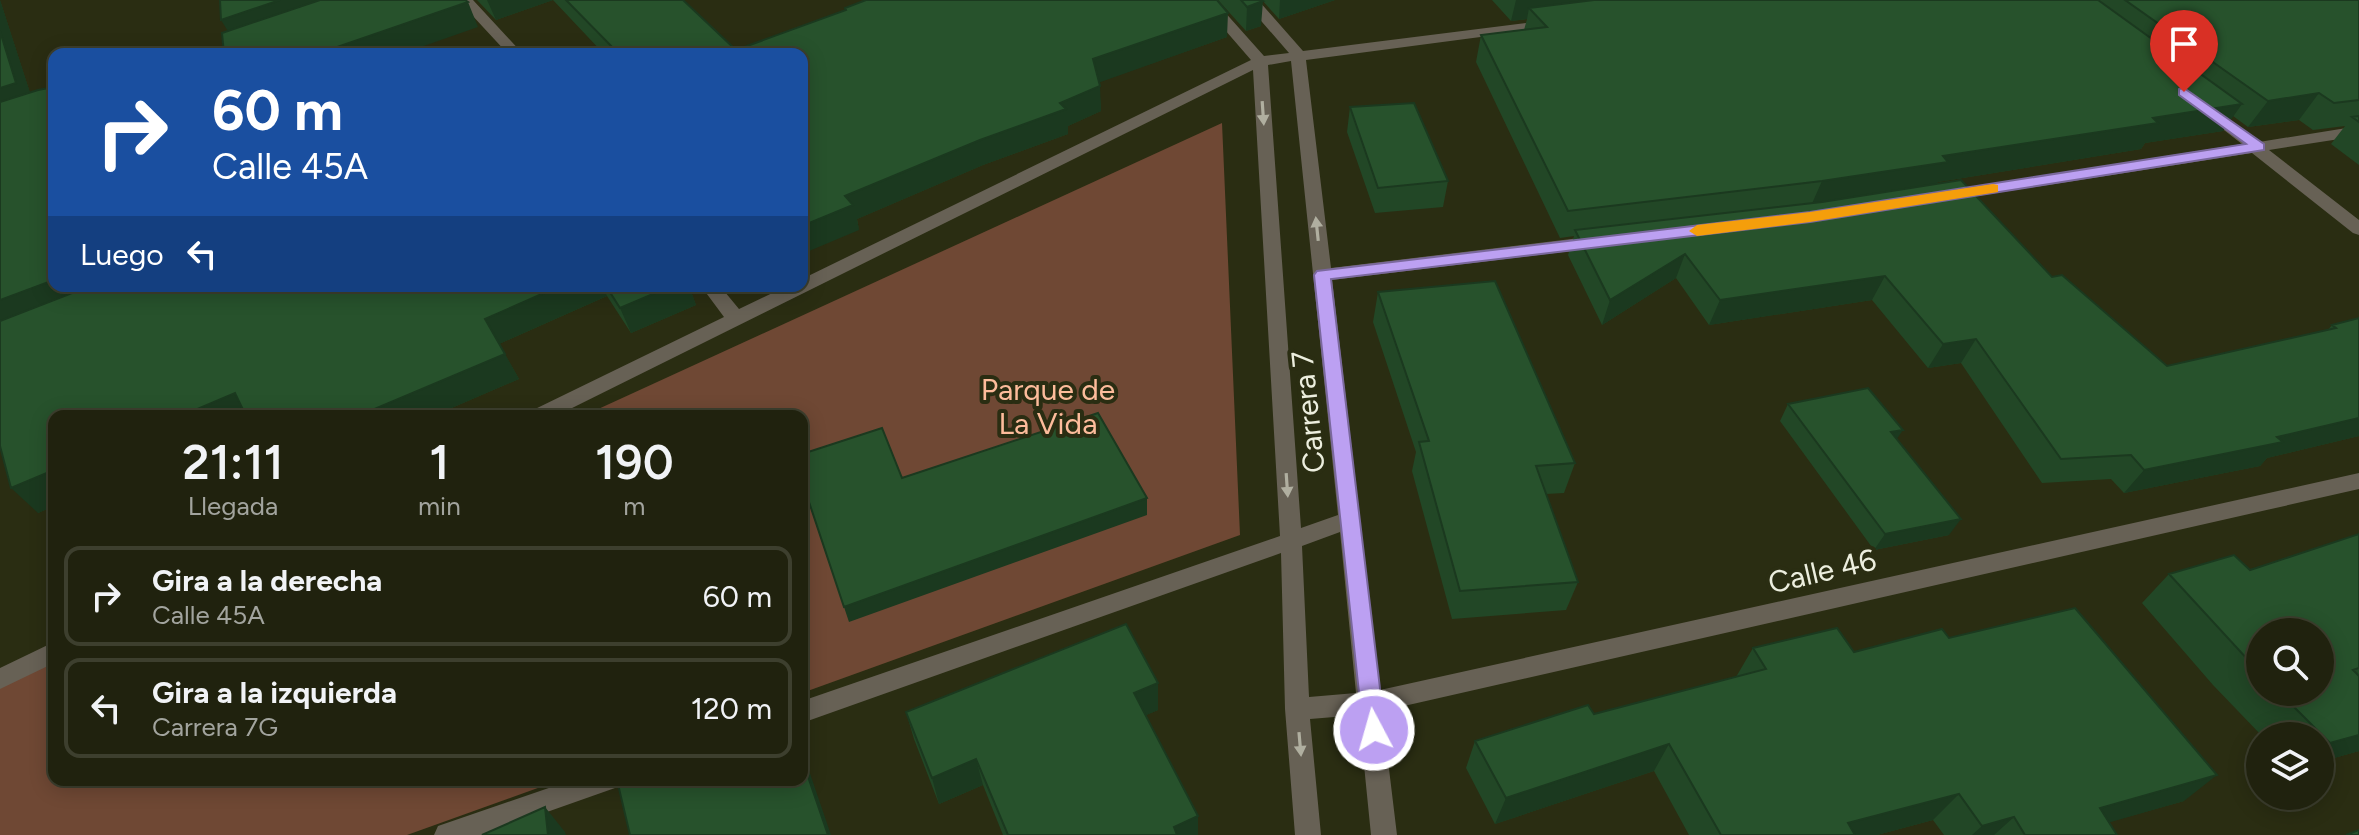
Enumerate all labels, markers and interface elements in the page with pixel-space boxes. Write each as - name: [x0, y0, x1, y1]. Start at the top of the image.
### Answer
- pin: [2150, 10, 2218, 92]
- icon: arrive: [2162, 22, 2206, 66]
- text: 60 m: [212, 77, 343, 144]
- icon: right: [80, 80, 184, 184]
- one-way arrow: [1257, 101, 1270, 126]
- text: Calle 45A: [212, 145, 368, 188]
- one-way arrow: [1311, 216, 1324, 241]
- icon: left: [180, 232, 224, 276]
- text: Luego: [80, 236, 164, 273]
- street label: Carrera 7: [1283, 349, 1333, 475]
- park label: Parque de La Vida: [981, 371, 1115, 442]
- text: 21:11: [182, 433, 284, 491]
- text: 1: [429, 433, 449, 491]
- text: 190: [595, 433, 674, 491]
- one-way arrow: [1281, 472, 1294, 497]
- text: Llegada: [188, 490, 278, 522]
- text: min: [418, 490, 461, 522]
- text: m: [623, 490, 645, 522]
- street label: Calle 46: [1764, 541, 1880, 601]
- text: Gira a la derecha: [152, 562, 382, 599]
- icon: right: [84, 574, 128, 618]
- text: 60 m: [703, 578, 772, 615]
- text: Calle 45A: [152, 599, 265, 631]
- map controls: [2246, 618, 2334, 810]
- button: search: [2246, 618, 2334, 706]
- text: Gira a la izquierda: [152, 674, 397, 711]
- icon: left: [84, 686, 128, 730]
- position arrow: [1332, 688, 1416, 772]
- text: 120 m: [691, 690, 772, 727]
- text: Carrera 7G: [152, 711, 278, 743]
- button: layers: [2246, 722, 2334, 810]
- one-way arrow: [1294, 732, 1307, 757]

